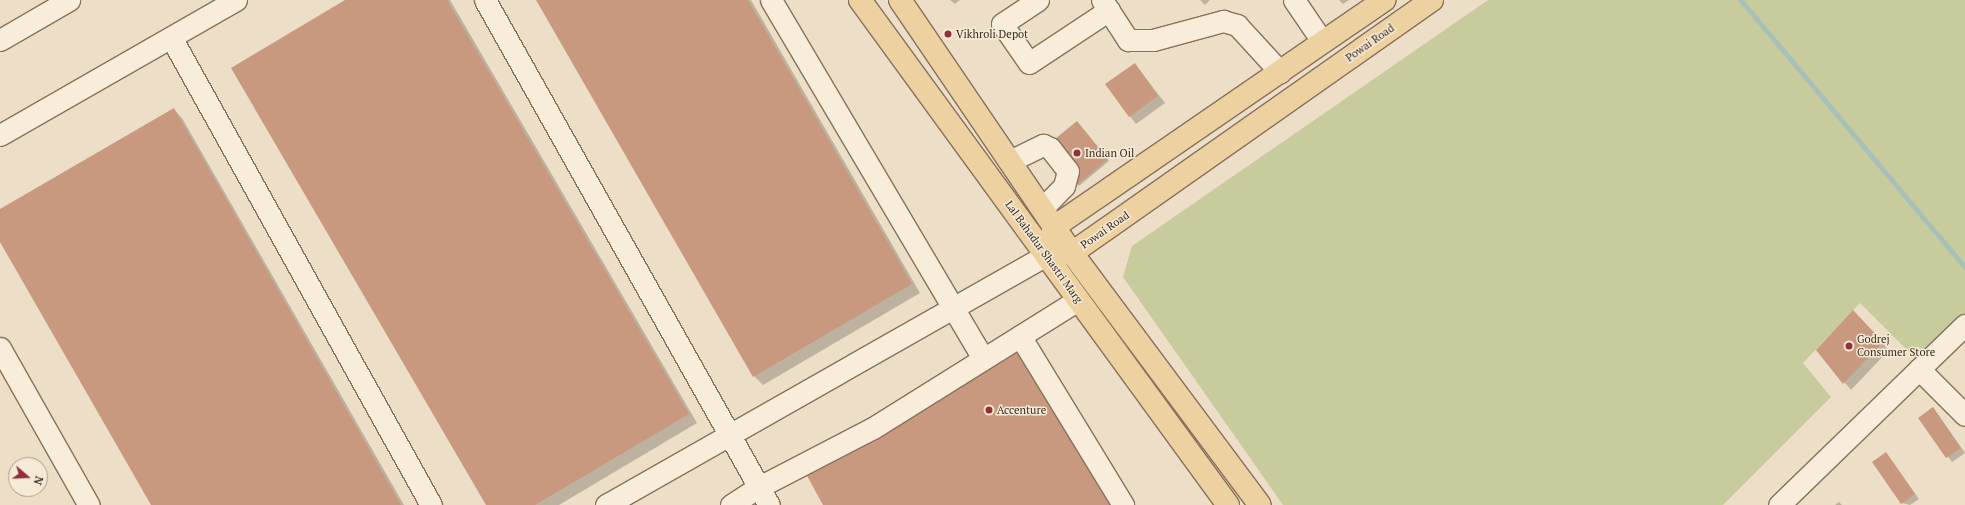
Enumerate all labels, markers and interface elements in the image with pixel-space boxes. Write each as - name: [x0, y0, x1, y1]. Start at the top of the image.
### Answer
- street label: Powai Road: [1343, 21, 1397, 65]
- place label: Vikhroli Depot: [956, 27, 1028, 41]
- marker: Vikhroli Depot: [943, 29, 953, 39]
- place label: Indian Oil: [1085, 146, 1134, 160]
- marker: Indian Oil: [1072, 148, 1082, 158]
- street label: Lal Bahadur Shastri Marg: [1002, 198, 1086, 306]
- street label: Powai Road: [1078, 208, 1132, 252]
- place label: Godrej Consumer Store: [1857, 333, 1935, 359]
- marker: Godrej Consumer Store: [1844, 341, 1854, 351]
- place label: Accenture: [997, 403, 1046, 417]
- marker: Accenture: [984, 405, 994, 415]
- north arrow: [8, 457, 48, 497]
- text: N: [30, 474, 46, 487]

